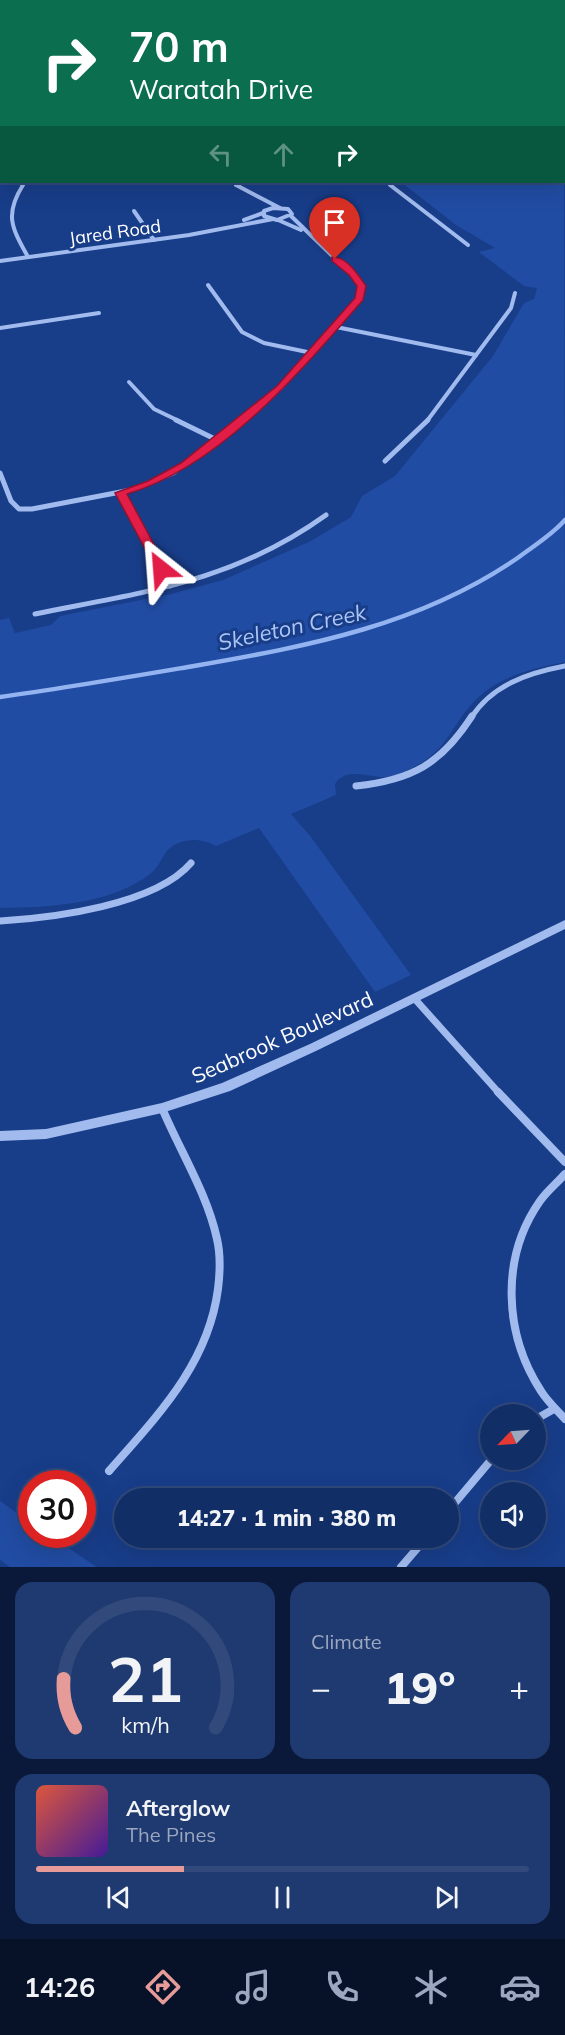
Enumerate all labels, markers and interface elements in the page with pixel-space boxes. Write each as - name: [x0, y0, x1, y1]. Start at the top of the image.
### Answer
- text: 70 m: [129, 20, 229, 73]
- icon: right: [30, 24, 108, 102]
- text: Waratah Drive: [129, 72, 313, 106]
- icon: left: [204, 138, 237, 171]
- icon: ahead: [267, 138, 300, 171]
- icon: right: [330, 138, 363, 171]
- pin: [309, 197, 360, 259]
- icon: arrive: [318, 206, 351, 239]
- street label: Jared Road: [68, 214, 162, 250]
- position arrow: [129, 537, 193, 601]
- water label: Skeleton Creek: [215, 597, 369, 656]
- street label: Seabrook Boulevard: [187, 985, 377, 1089]
- north arrow: [480, 1404, 546, 1470]
- map controls: [480, 1404, 546, 1548]
- speed limit sign: 30: [18, 1470, 96, 1548]
- button: sound: [480, 1482, 546, 1548]
- text: 14:27 · 1 min · 380 m: [177, 1504, 396, 1532]
- text: Climate: [311, 1629, 382, 1654]
- text: 21: [108, 1639, 182, 1718]
- text: 19°: [384, 1659, 456, 1715]
- text: −: [311, 1667, 331, 1708]
- text: +: [509, 1667, 529, 1708]
- text: km/h: [121, 1711, 169, 1738]
- text: Afterglow: [126, 1794, 230, 1822]
- text: The Pines: [126, 1822, 216, 1847]
- icon: previous: [102, 1881, 135, 1914]
- icon: pause: [266, 1881, 299, 1914]
- icon: next: [430, 1881, 463, 1914]
- icon: directions: [142, 1966, 184, 2008]
- icon: music: [232, 1966, 274, 2008]
- icon: phone: [321, 1966, 363, 2008]
- icon: climate: [410, 1966, 452, 2008]
- icon: car: [499, 1966, 541, 2008]
- text: 14:26: [24, 1970, 95, 2004]

